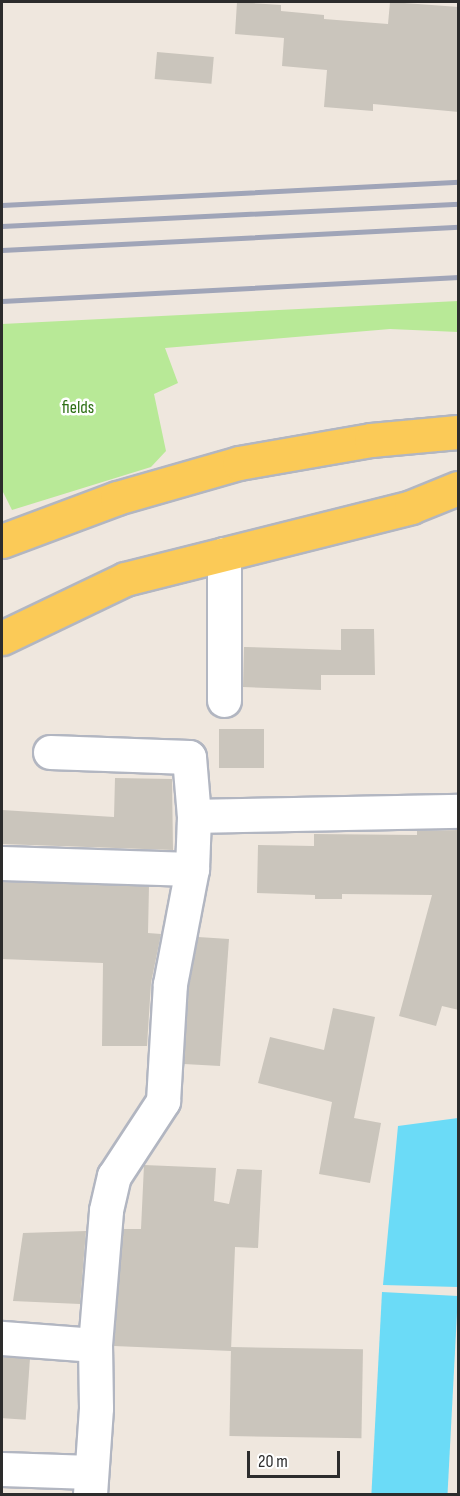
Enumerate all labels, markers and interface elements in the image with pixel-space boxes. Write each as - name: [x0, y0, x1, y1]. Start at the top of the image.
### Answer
- park label: fields: [62, 397, 94, 419]
- scale bar: [250, 1439, 343, 1477]
- text: 20 m: [258, 1451, 288, 1472]

